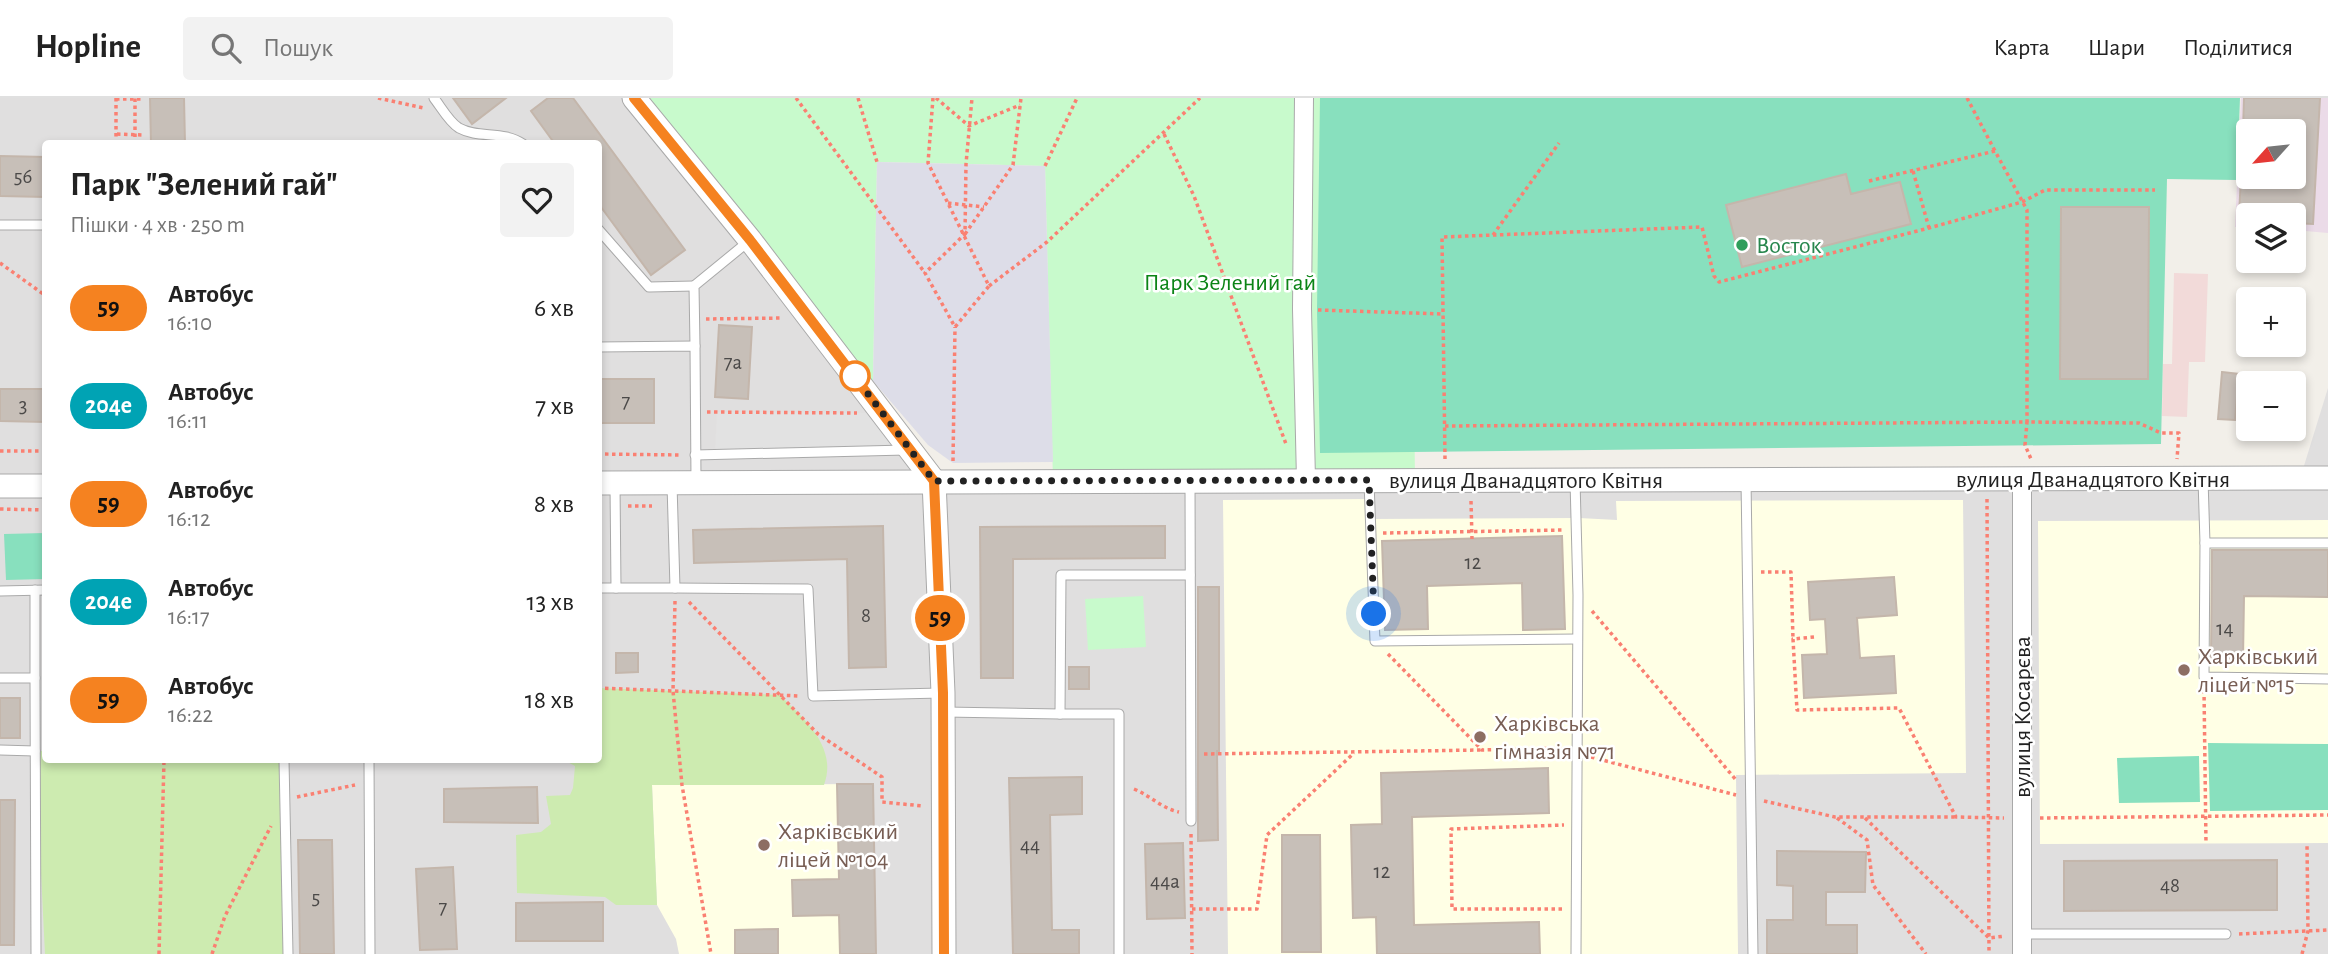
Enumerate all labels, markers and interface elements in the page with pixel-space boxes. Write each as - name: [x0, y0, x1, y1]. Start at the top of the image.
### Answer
- search box: [183, 17, 673, 80]
- icon: search: [207, 29, 245, 67]
- text: Hopline: [35, 31, 141, 64]
- text: Пошук: [263, 35, 333, 61]
- text: Карта: [1993, 36, 2050, 60]
- text: Шари: [2088, 36, 2145, 60]
- text: Поділитися: [2183, 36, 2293, 60]
- north arrow: [2236, 119, 2306, 189]
- map controls: [2236, 119, 2306, 441]
- button: heart: [500, 163, 574, 237]
- house number: 56: [14, 166, 32, 187]
- text: Парк "Зелений гай": [70, 169, 338, 202]
- button: layers: [2236, 203, 2306, 273]
- text: Пішки · 4 хв · 250 m: [70, 214, 245, 237]
- place label: Восток: [1756, 234, 1821, 258]
- marker: Восток: [1734, 237, 1750, 253]
- park label: Парк Зелений гай: [1144, 271, 1316, 295]
- text: Автобус: [168, 281, 254, 307]
- button: +: [2236, 287, 2306, 357]
- text: 6 хв: [534, 295, 574, 321]
- text: 59: [98, 296, 119, 320]
- text: 16:10: [168, 312, 212, 335]
- house number: 7а: [724, 352, 743, 373]
- unlabelled marker: [840, 361, 870, 391]
- button: −: [2236, 371, 2306, 441]
- text: Автобус: [168, 379, 254, 405]
- house number: 7: [622, 391, 631, 412]
- text: 7 хв: [535, 393, 574, 419]
- text: 204е: [85, 394, 132, 418]
- house number: 3: [19, 395, 27, 416]
- text: 16:11: [168, 410, 208, 433]
- street label: вулиця Дванадцятого Квітня: [1956, 468, 2230, 492]
- street label: вулиця Дванадцятого Квітня: [1389, 469, 1663, 493]
- text: Автобус: [168, 477, 254, 503]
- text: 8 хв: [534, 491, 574, 517]
- text: 59: [98, 492, 119, 516]
- text: 16:12: [168, 508, 210, 531]
- house number: 12: [1465, 552, 1481, 573]
- text: Автобус: [168, 575, 254, 601]
- text: 13 хв: [526, 589, 574, 615]
- text: 204е: [85, 590, 132, 614]
- line badge: 59: [908, 595, 972, 641]
- your location: [1356, 596, 1391, 631]
- house number: 8: [861, 605, 871, 626]
- text: 16:17: [168, 606, 210, 629]
- text: 59: [929, 606, 951, 630]
- house number: 14: [2216, 618, 2234, 639]
- street label: вулиця Косарєва: [2011, 636, 2035, 798]
- place label: Харківський ліцей №15: [2198, 645, 2318, 697]
- marker: Харківський ліцей №15: [2176, 662, 2192, 678]
- text: Автобус: [168, 673, 254, 699]
- text: 18 хв: [525, 687, 574, 713]
- text: 59: [98, 688, 119, 712]
- text: 16:22: [168, 704, 213, 727]
- place label: Харківська гімназія №71: [1494, 712, 1615, 764]
- marker: Харківська гімназія №71: [1472, 729, 1488, 745]
- place label: Харківський ліцей №104: [778, 820, 898, 872]
- house number: 44: [1020, 835, 1040, 856]
- marker: Харківський ліцей №104: [756, 837, 772, 853]
- house number: 12: [1374, 861, 1390, 882]
- house number: 44а: [1150, 871, 1180, 892]
- house number: 48: [2160, 875, 2180, 896]
- house number: 5: [312, 887, 320, 908]
- house number: 7: [439, 897, 448, 918]

